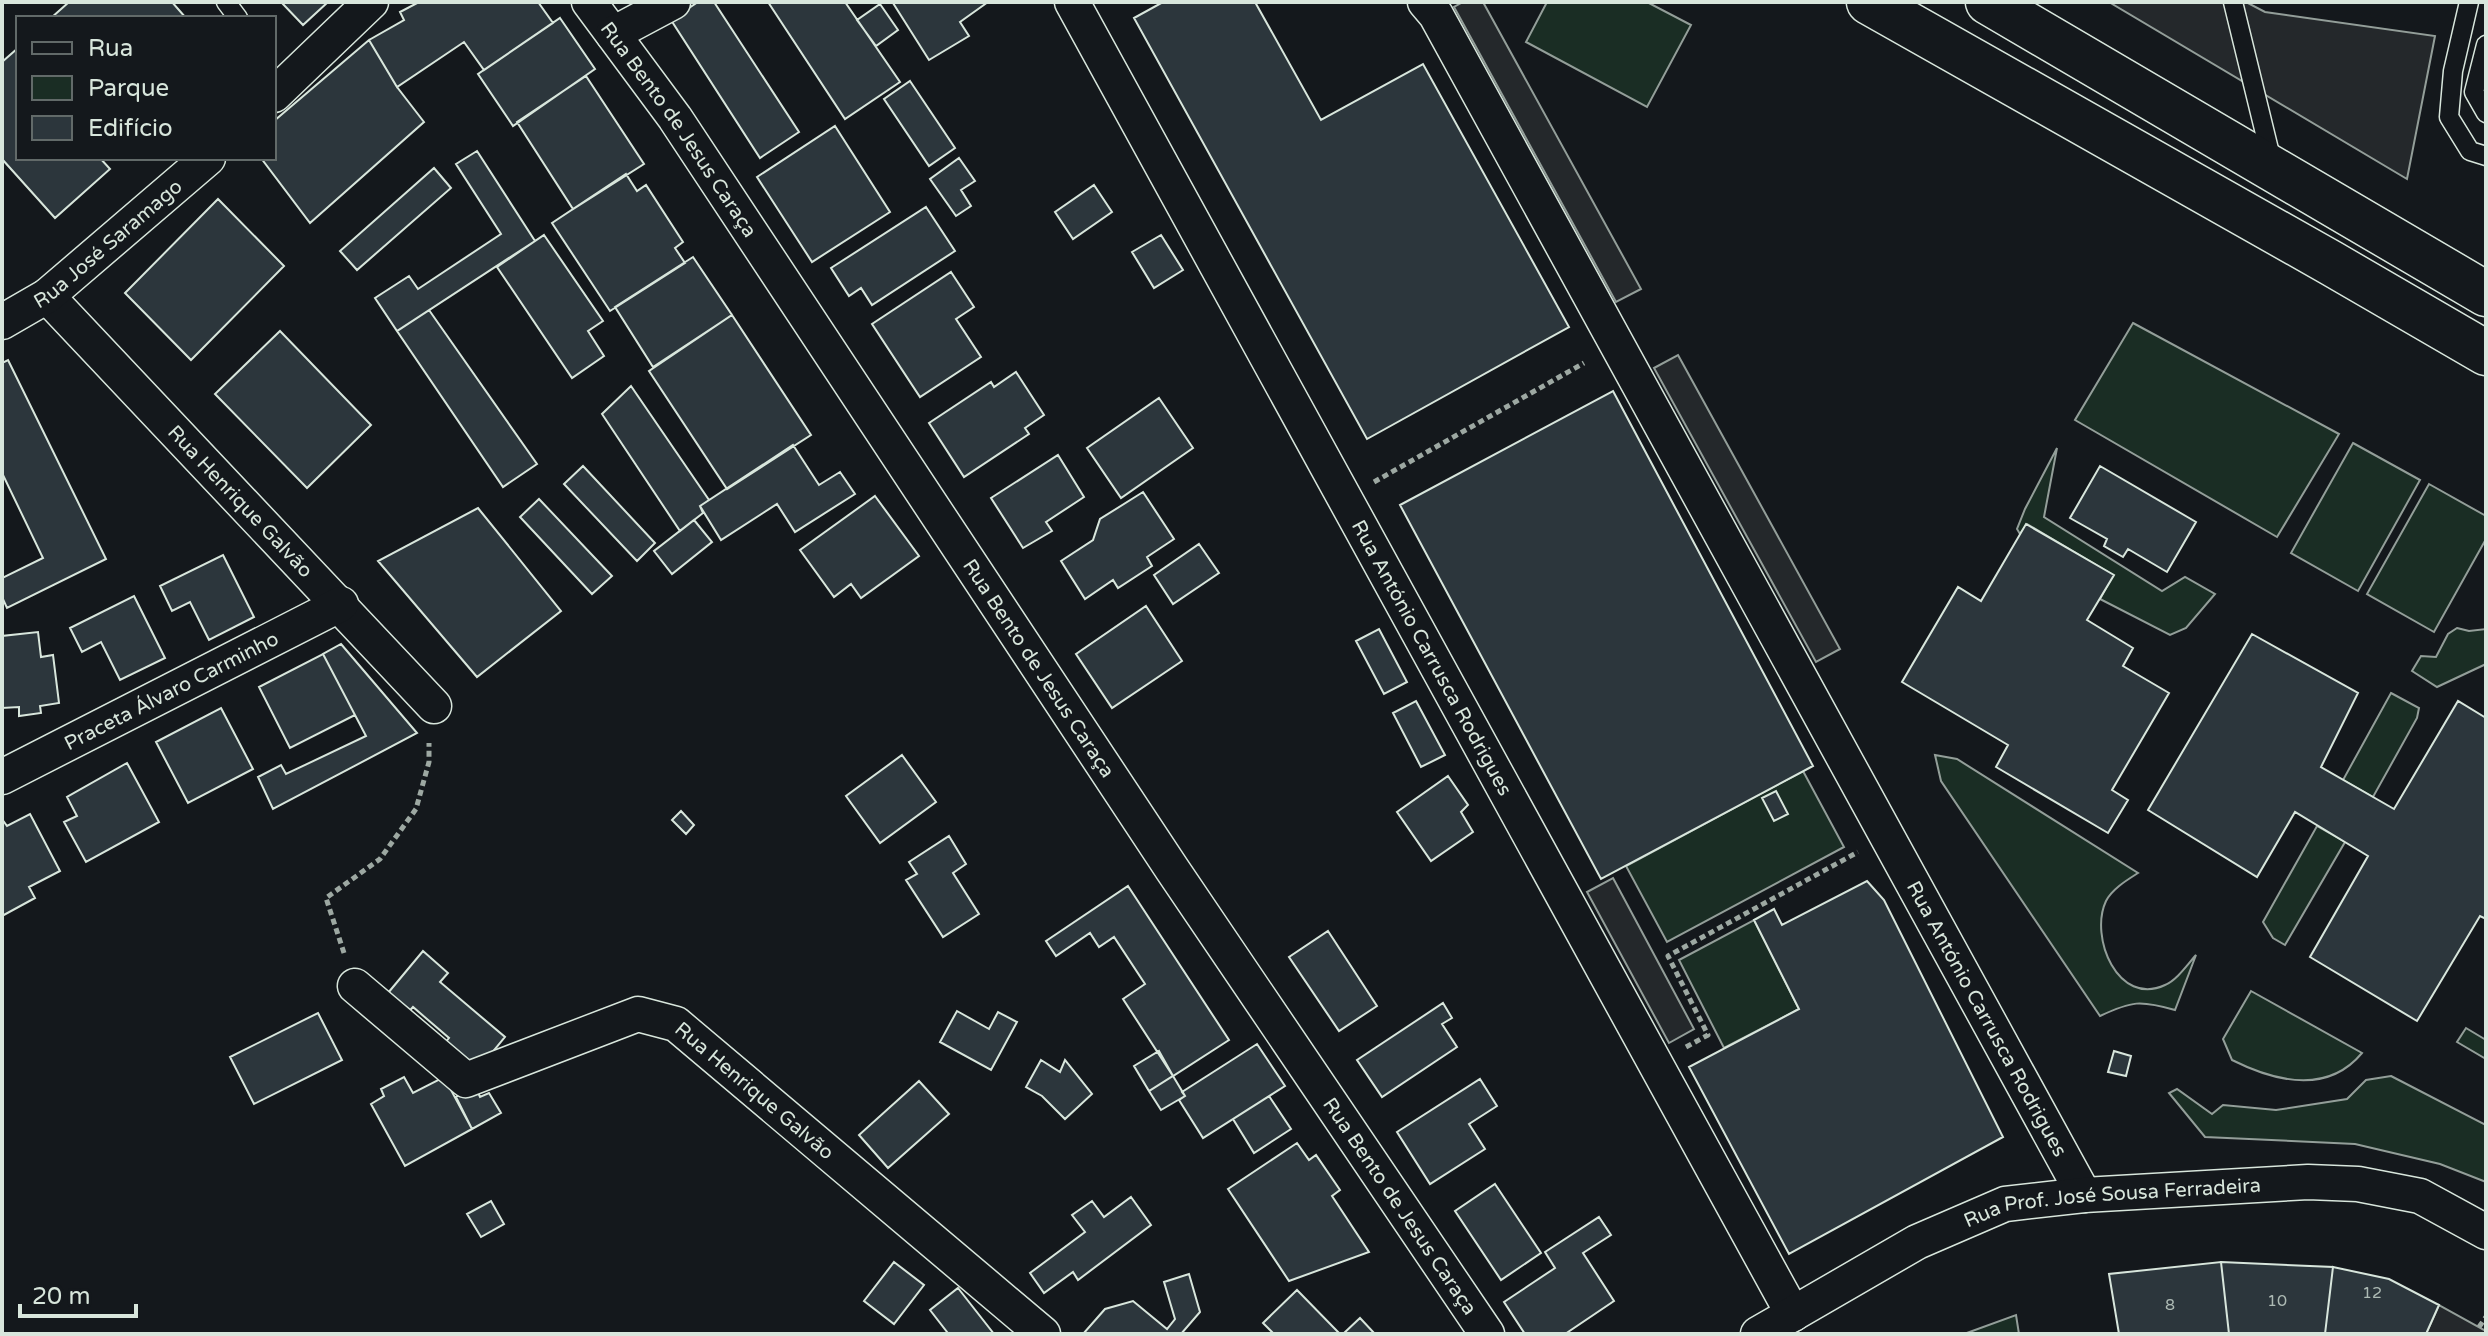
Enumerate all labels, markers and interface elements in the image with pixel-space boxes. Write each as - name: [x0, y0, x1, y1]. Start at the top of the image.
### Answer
- legend: [16, 16, 276, 160]
- street label: Rua Bento de Jesus Caraça: [595, 17, 762, 242]
- text: Rua: [88, 34, 133, 63]
- text: Parque: [88, 74, 169, 103]
- text: Edifício: [88, 114, 173, 143]
- street label: Rua José Saramago: [30, 175, 187, 314]
- street label: Rua Henrique Galvão: [162, 421, 317, 583]
- street label: Rua António Carrusca Rodrigues: [1346, 516, 1517, 800]
- street label: Rua Bento de Jesus Caraça: [957, 555, 1119, 782]
- street label: Praceta Álvaro Carminho: [61, 627, 283, 756]
- street label: Rua António Carrusca Rodrigues: [1901, 877, 2072, 1161]
- street label: Rua Henrique Galvão: [670, 1017, 838, 1165]
- street label: Rua Bento de Jesus Caraça: [1317, 1093, 1482, 1320]
- street label: Rua Prof. José Sousa Ferradeira: [1960, 1174, 2262, 1233]
- scale bar: [20, 1268, 136, 1318]
- text: 20 m: [32, 1282, 90, 1311]
- house number: 12: [2362, 1283, 2382, 1303]
- house number: 10: [2267, 1291, 2287, 1311]
- house number: 8: [2165, 1295, 2175, 1315]

